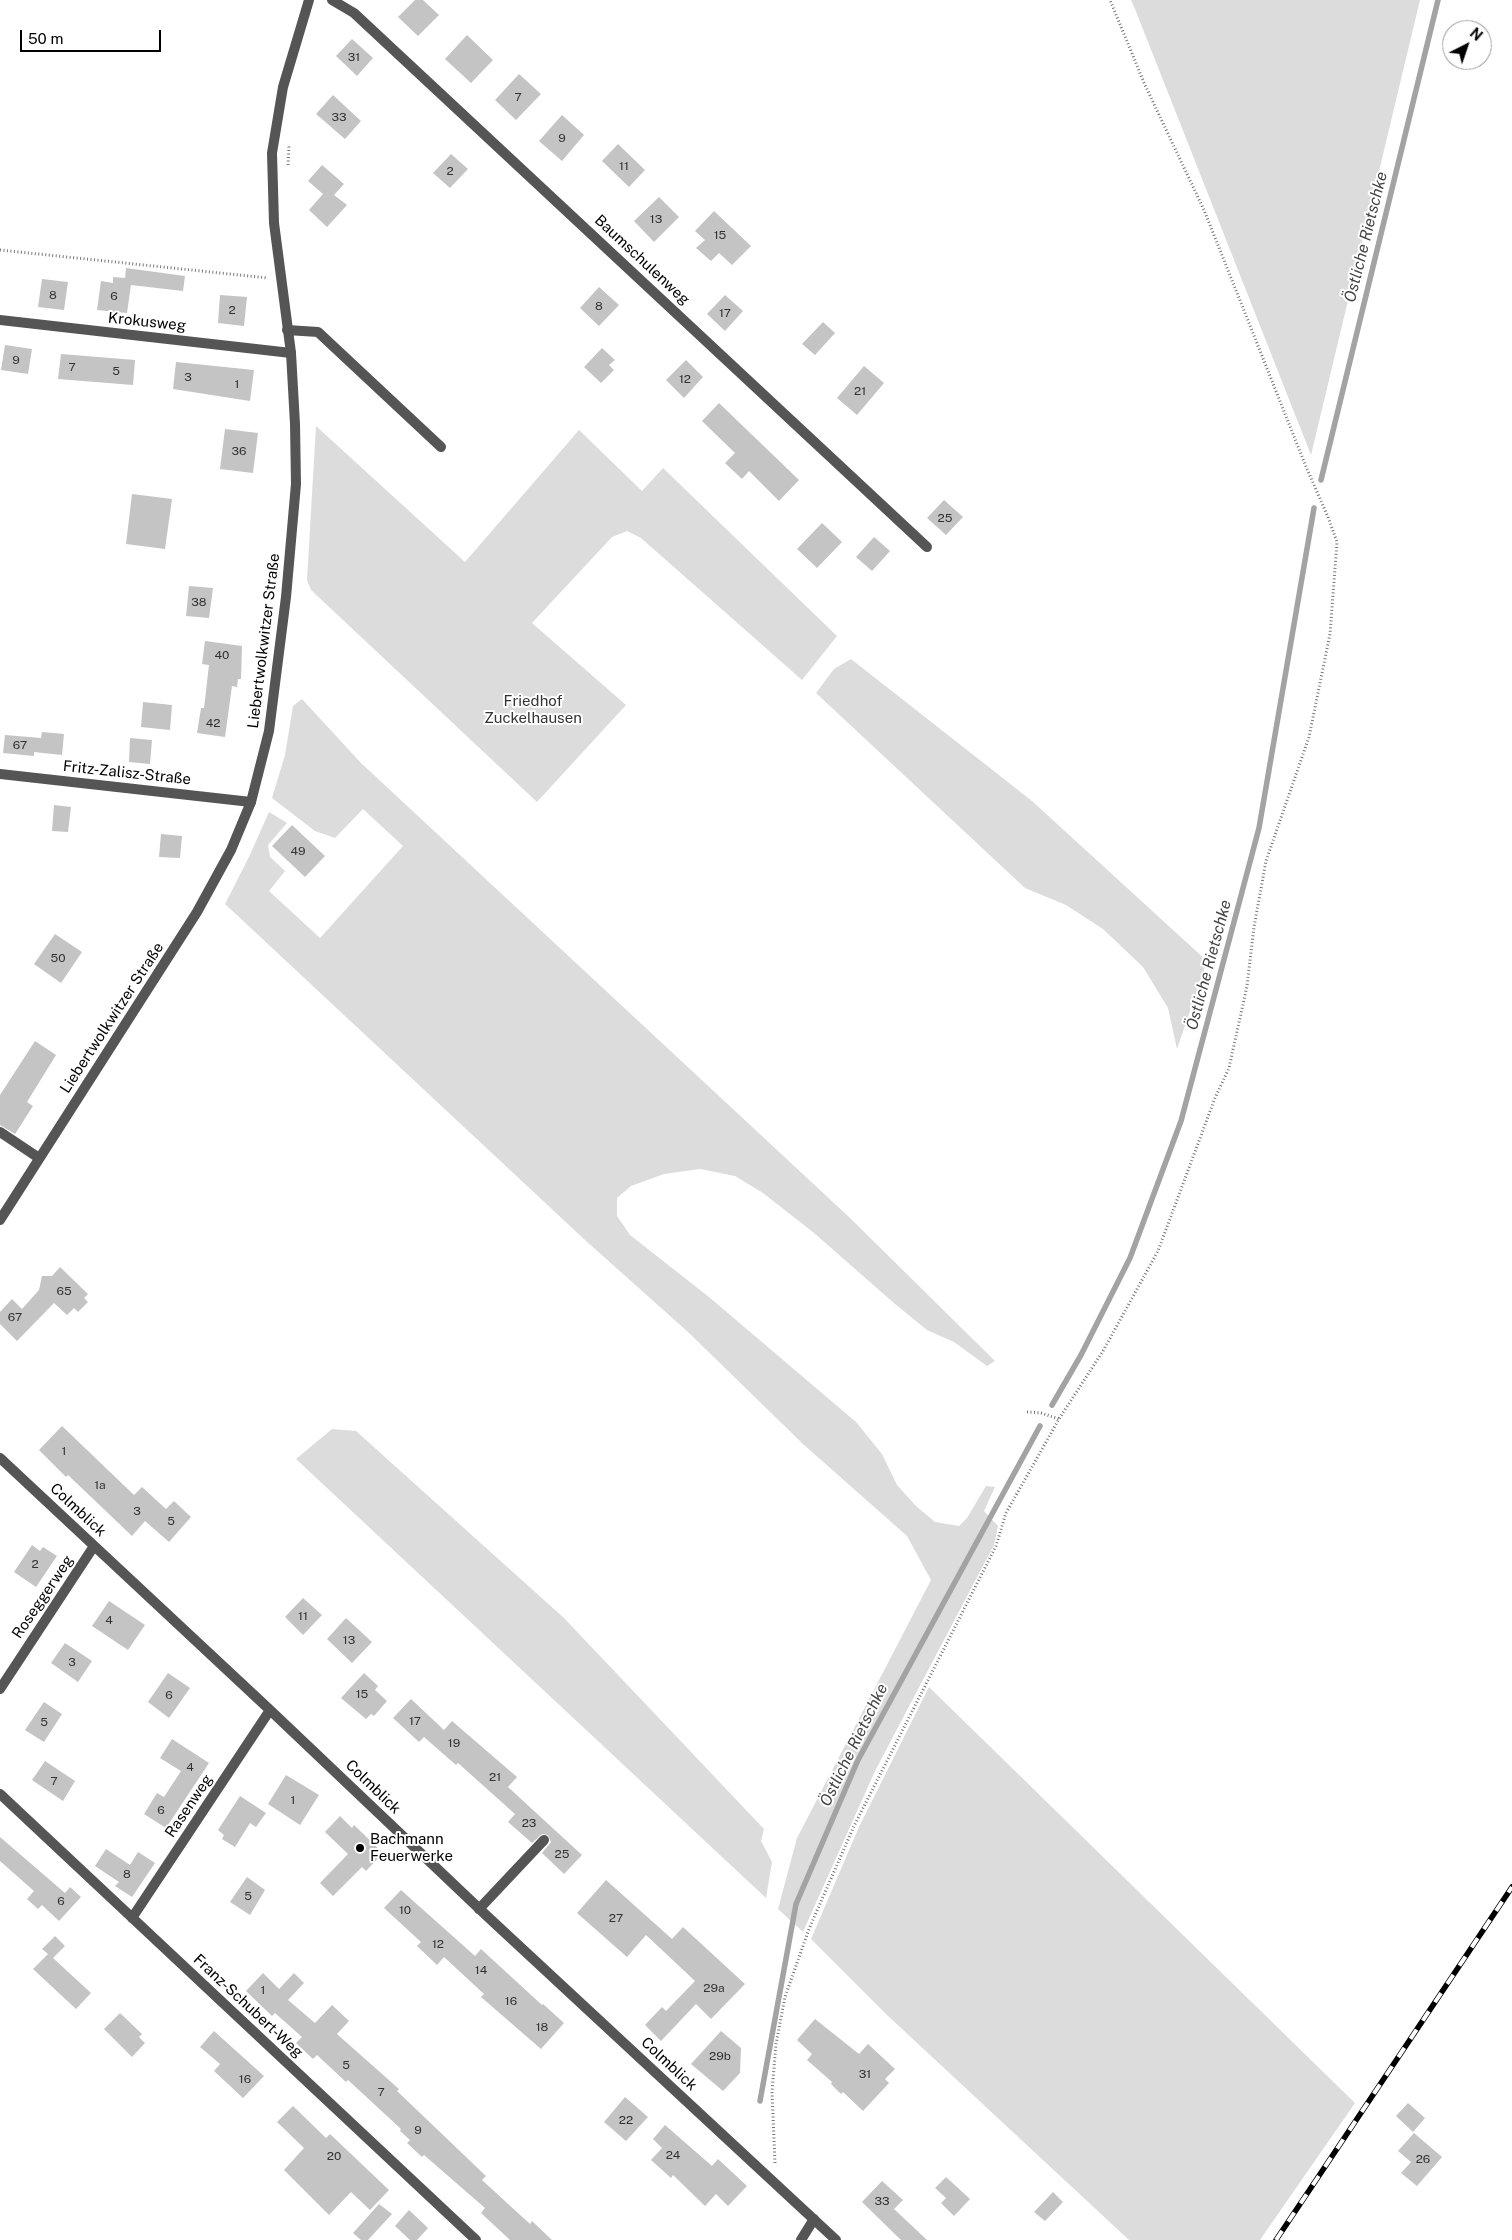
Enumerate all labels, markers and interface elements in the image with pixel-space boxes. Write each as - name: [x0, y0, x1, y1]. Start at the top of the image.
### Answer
- scale bar: [22, 20, 164, 52]
- north arrow: [1442, 20, 1492, 70]
- text: N: [1467, 25, 1486, 44]
- text: 50 m: [28, 30, 63, 47]
- house number: 31: [348, 50, 360, 64]
- house number: 7: [514, 90, 522, 104]
- house number: 33: [331, 110, 347, 124]
- house number: 9: [558, 131, 566, 145]
- house number: 11: [619, 159, 629, 173]
- house number: 2: [446, 164, 454, 178]
- water label: Östliche Rietschke: [1340, 170, 1392, 304]
- street label: Baumschulenweg: [591, 211, 693, 309]
- house number: 13: [650, 212, 662, 226]
- house number: 15: [714, 228, 726, 242]
- house number: 8: [49, 288, 57, 302]
- house number: 6: [110, 289, 118, 303]
- house number: 8: [595, 299, 603, 313]
- house number: 2: [228, 303, 236, 317]
- house number: 17: [719, 306, 731, 320]
- street label: Krokusweg: [107, 309, 187, 335]
- house number: 9: [12, 353, 20, 367]
- house number: 7: [68, 360, 76, 374]
- house number: 5: [112, 364, 120, 378]
- house number: 3: [184, 370, 192, 384]
- house number: 12: [679, 372, 691, 386]
- house number: 1: [235, 377, 239, 391]
- house number: 21: [854, 384, 866, 398]
- house number: 36: [232, 444, 246, 458]
- house number: 25: [938, 511, 952, 525]
- street label: Liebertwolkwitzer Straße: [244, 552, 284, 730]
- house number: 38: [191, 595, 207, 609]
- house number: 40: [215, 648, 229, 662]
- park label: Friedhof Zuckelhausen: [484, 692, 582, 727]
- house number: 42: [206, 716, 220, 730]
- house number: 67: [13, 738, 27, 752]
- street label: Fritz-Zalisz-Straße: [62, 757, 192, 789]
- house number: 49: [290, 844, 306, 858]
- water label: Östliche Rietschke: [1182, 898, 1236, 1032]
- street label: Liebertwolkwitzer Straße: [56, 939, 168, 1097]
- house number: 50: [50, 951, 66, 965]
- house number: 65: [56, 1284, 72, 1298]
- house number: 67: [8, 1310, 22, 1324]
- house number: 1: [62, 1444, 66, 1458]
- house number: 1a: [94, 1478, 106, 1492]
- street label: Colmblick: [46, 1480, 110, 1540]
- house number: 3: [133, 1504, 141, 1518]
- house number: 5: [167, 1514, 175, 1528]
- street label: Roseggerweg: [9, 1552, 77, 1642]
- house number: 2: [31, 1557, 39, 1571]
- house number: 11: [298, 1609, 308, 1623]
- house number: 4: [105, 1613, 113, 1627]
- house number: 13: [343, 1633, 355, 1647]
- house number: 3: [68, 1655, 76, 1669]
- water label: Östliche Rietschke: [816, 1681, 892, 1809]
- house number: 15: [356, 1687, 368, 1701]
- house number: 6: [165, 1688, 173, 1702]
- house number: 17: [409, 1714, 421, 1728]
- house number: 5: [40, 1715, 48, 1729]
- house number: 19: [448, 1736, 460, 1750]
- street label: Colmblick: [342, 1756, 404, 1818]
- house number: 4: [186, 1760, 194, 1774]
- house number: 21: [489, 1770, 501, 1784]
- street label: Rasenweg: [161, 1771, 217, 1841]
- house number: 7: [50, 1774, 58, 1788]
- house number: 1: [291, 1793, 295, 1807]
- house number: 6: [157, 1803, 165, 1817]
- house number: 23: [522, 1816, 536, 1830]
- place label: Bachmann Feuerwerke: [370, 1830, 453, 1865]
- marker: Bachmann Feuerwerke: [354, 1842, 366, 1854]
- house number: 25: [555, 1847, 569, 1861]
- house number: 8: [123, 1867, 131, 1881]
- house number: 5: [244, 1889, 252, 1903]
- house number: 6: [57, 1894, 65, 1908]
- house number: 10: [399, 1903, 411, 1917]
- house number: 27: [609, 1911, 623, 1925]
- house number: 12: [432, 1937, 444, 1951]
- street label: Franz-Schubert-Weg: [189, 1950, 307, 2062]
- house number: 14: [475, 1963, 487, 1977]
- house number: 29a: [703, 1981, 725, 1995]
- house number: 1: [261, 1983, 265, 1997]
- house number: 16: [505, 1994, 517, 2008]
- house number: 18: [536, 2020, 548, 2034]
- street label: Colmblick: [637, 2034, 701, 2094]
- house number: 29b: [709, 2049, 731, 2063]
- house number: 5: [342, 2058, 350, 2072]
- house number: 31: [859, 2067, 871, 2081]
- house number: 16: [239, 2072, 251, 2086]
- house number: 7: [377, 2085, 385, 2099]
- house number: 22: [619, 2113, 633, 2127]
- house number: 9: [414, 2123, 422, 2137]
- house number: 24: [666, 2148, 680, 2162]
- house number: 20: [327, 2149, 341, 2163]
- house number: 26: [1416, 2152, 1430, 2166]
- house number: 33: [874, 2194, 890, 2208]

